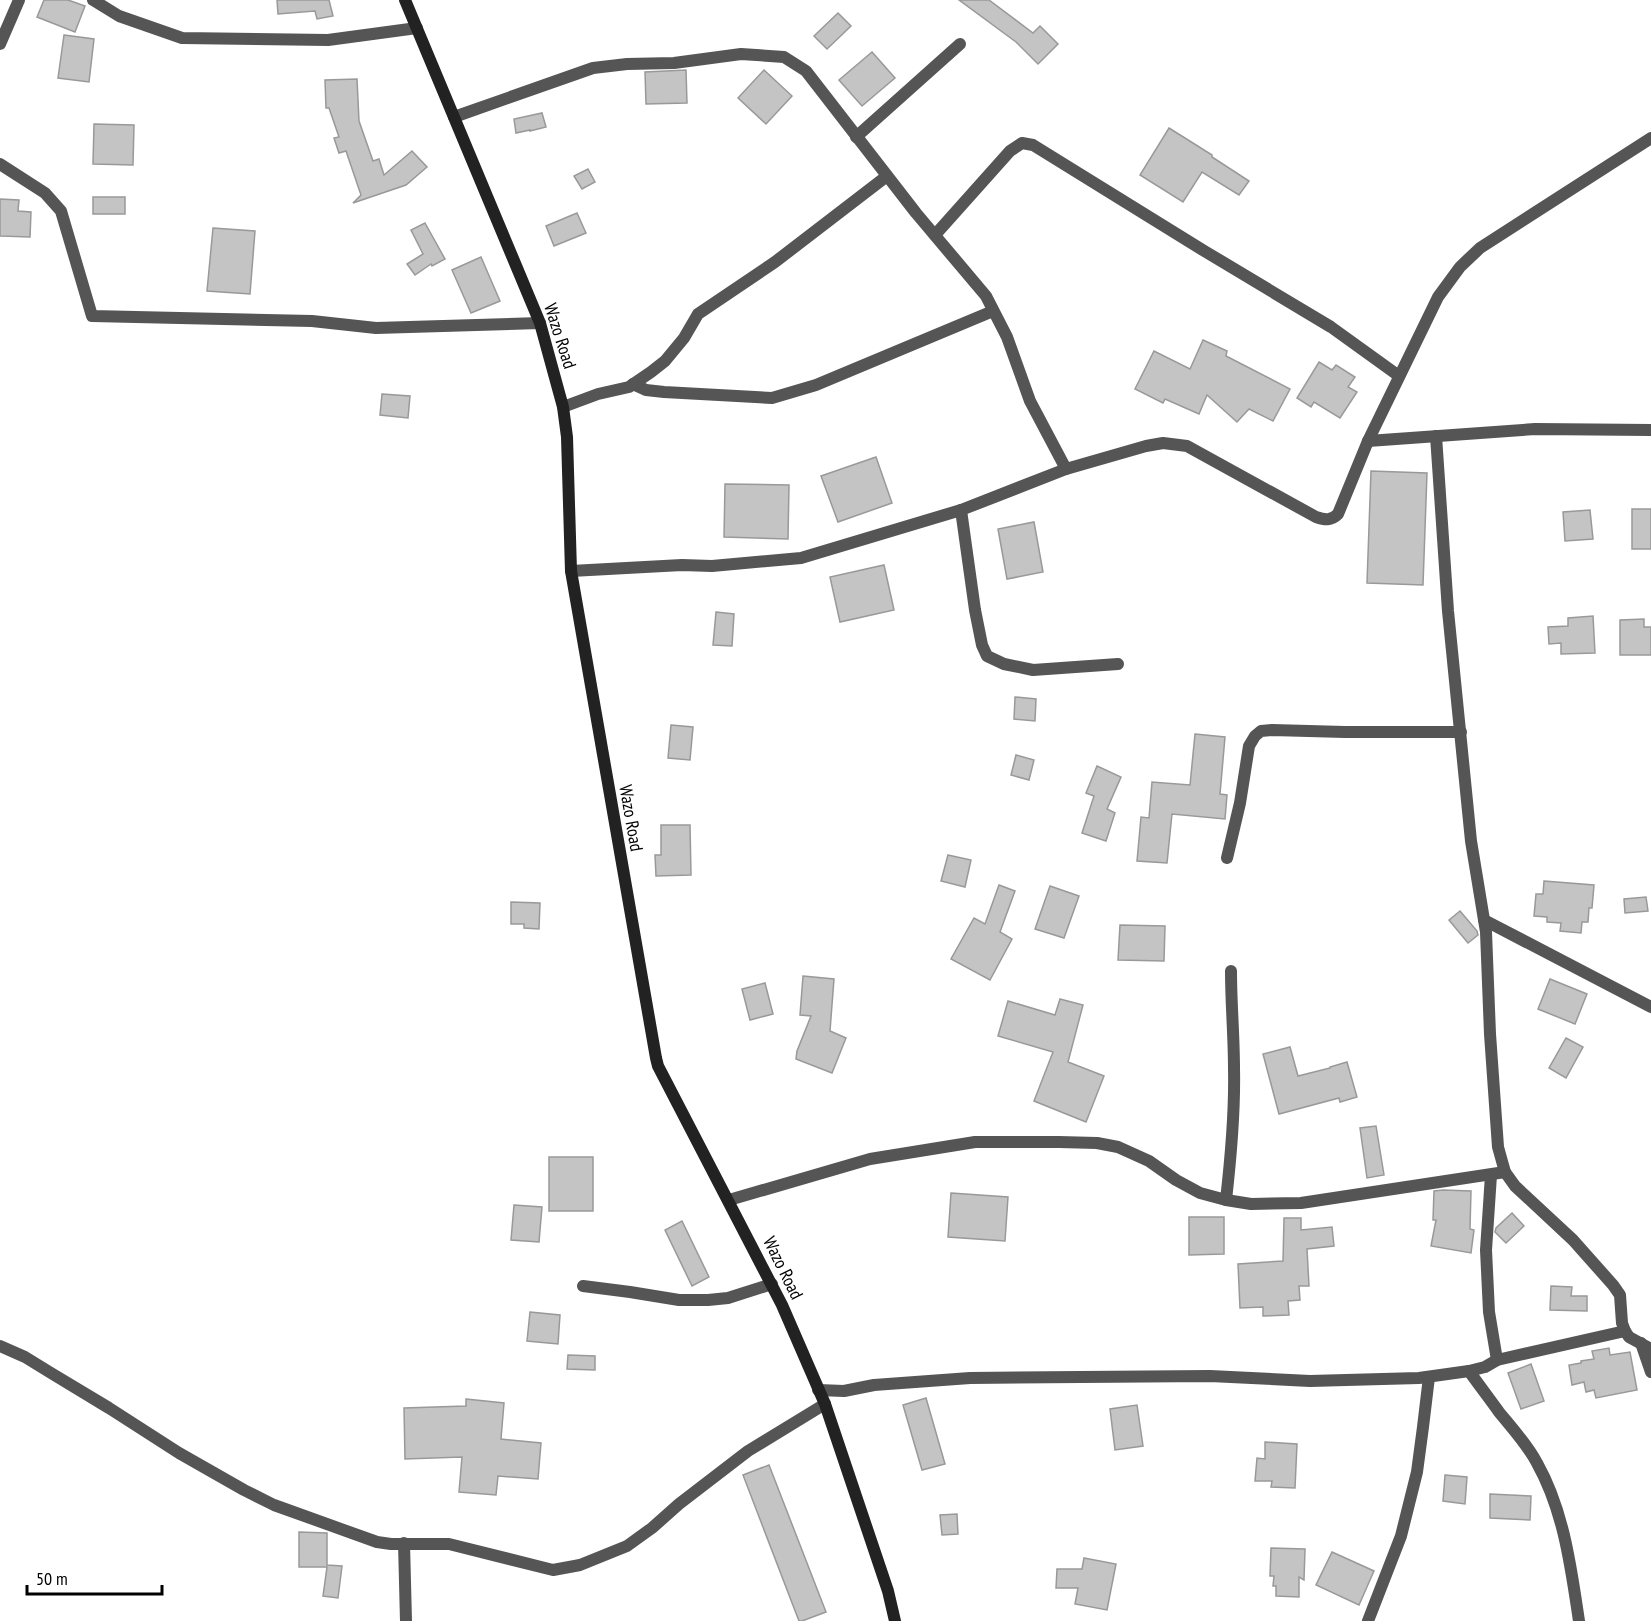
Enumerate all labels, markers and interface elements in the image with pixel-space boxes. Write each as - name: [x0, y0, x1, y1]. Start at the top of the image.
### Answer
- street label: Wazo Road: [539, 300, 582, 371]
- street label: Wazo Road: [614, 783, 649, 853]
- street label: Wazo Road: [758, 1233, 809, 1303]
- scale bar: [27, 1558, 162, 1596]
- text: 50 m: [36, 1567, 68, 1590]

